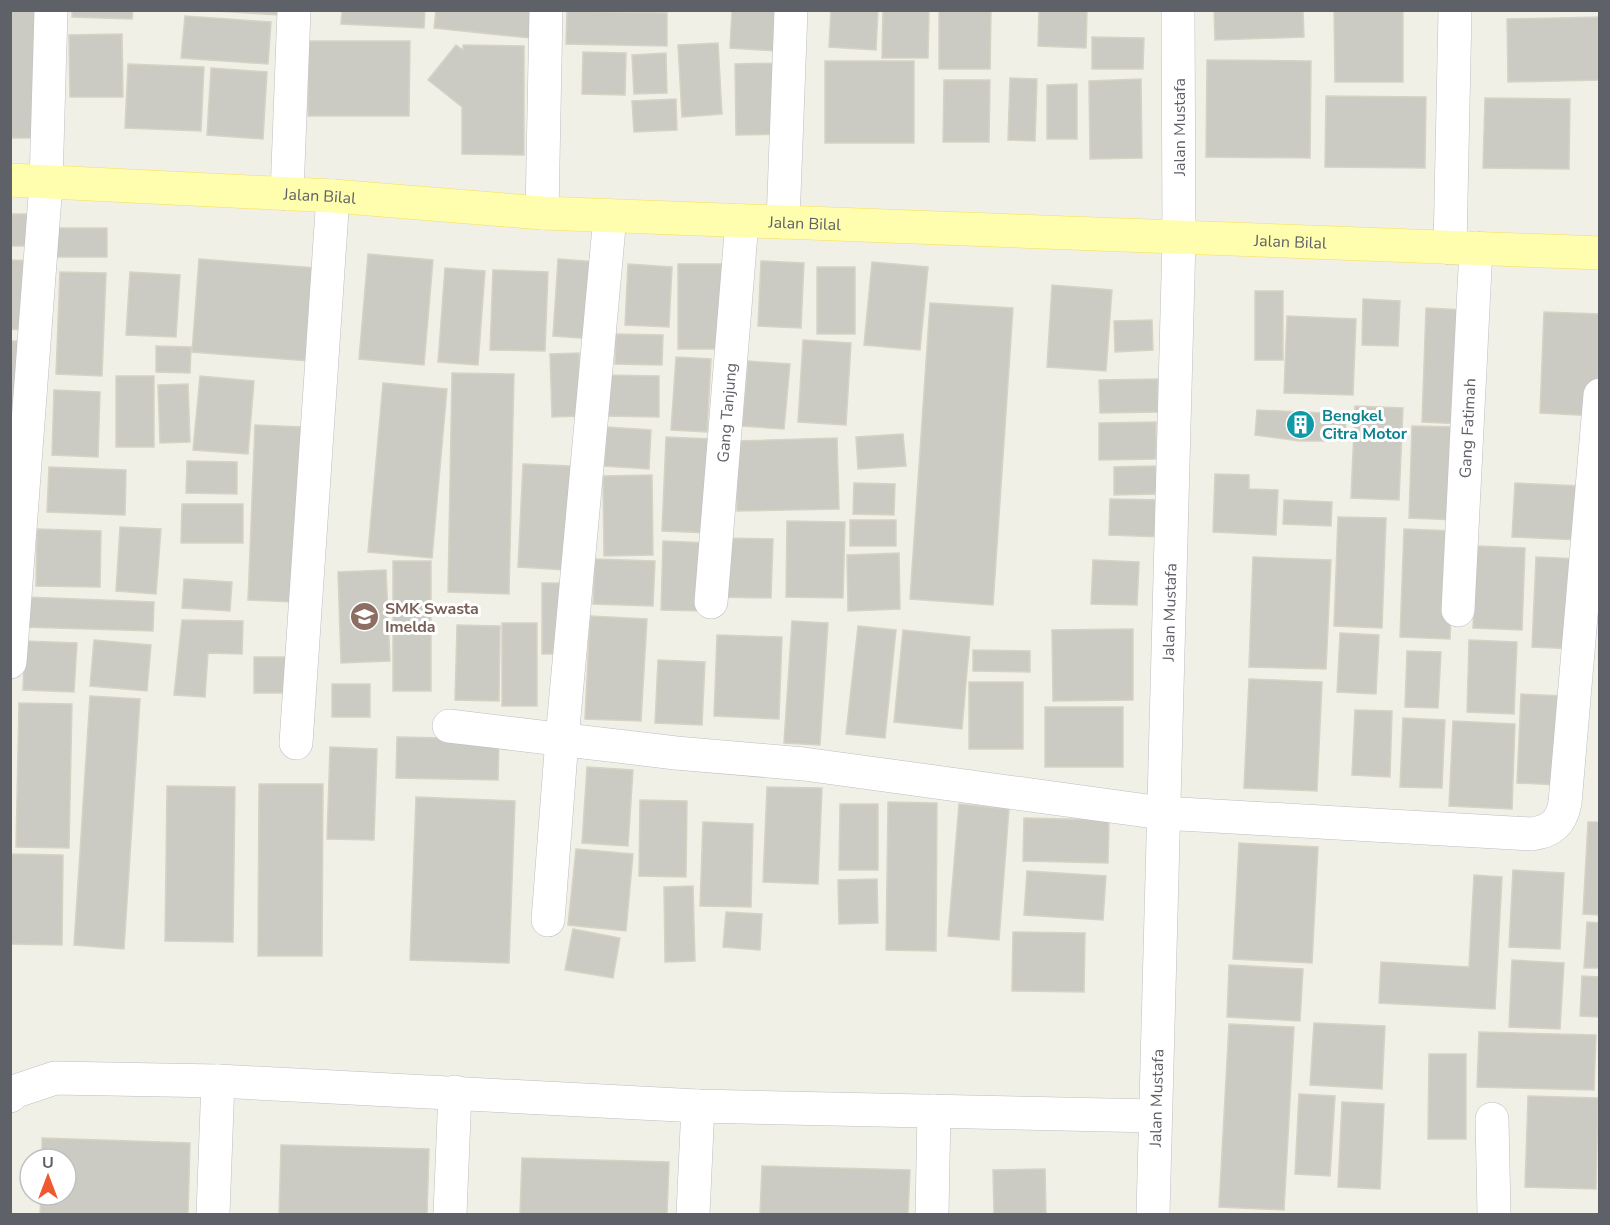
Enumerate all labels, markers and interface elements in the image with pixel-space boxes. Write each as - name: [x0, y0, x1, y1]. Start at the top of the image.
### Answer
- street label: Jalan Mustafa: [1169, 78, 1191, 177]
- street label: Jalan Bilal: [282, 184, 357, 210]
- street label: Jalan Bilal: [767, 212, 842, 236]
- street label: Jalan Bilal: [1253, 230, 1327, 255]
- street label: Gang Tanjung: [712, 362, 742, 463]
- street label: Gang Fatimah: [1455, 378, 1482, 479]
- place label: Bengkel Citra Motor: [1322, 405, 1408, 445]
- building icon: Bengkel Citra Motor: [1285, 408, 1317, 440]
- street label: Jalan Mustafa: [1158, 563, 1182, 663]
- place label: SMK Swasta Imelda: [385, 598, 479, 638]
- school or university icon: SMK Swasta Imelda: [348, 601, 380, 633]
- street label: Jalan Mustafa: [1145, 1049, 1169, 1148]
- north arrow: [18, 1147, 78, 1207]
- text: U: [42, 1152, 54, 1174]

